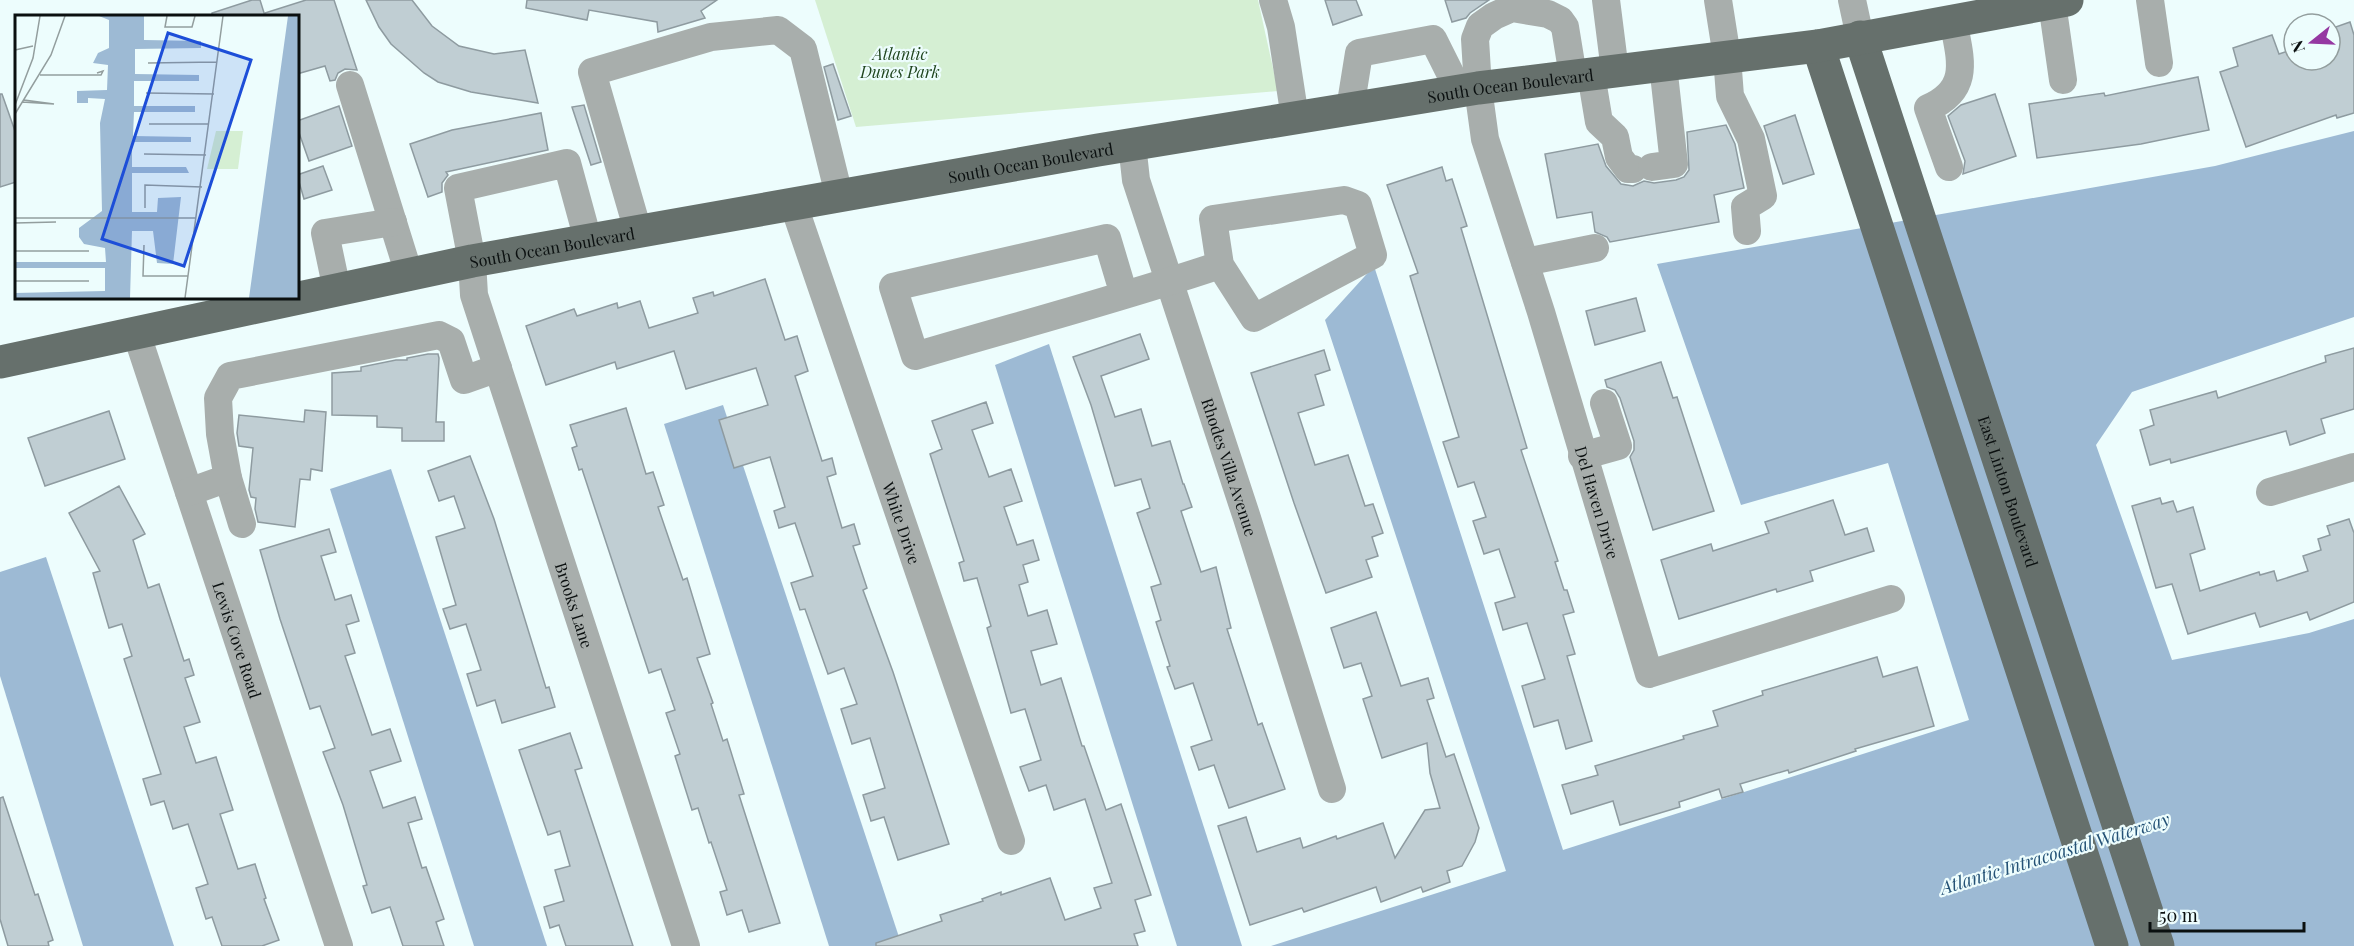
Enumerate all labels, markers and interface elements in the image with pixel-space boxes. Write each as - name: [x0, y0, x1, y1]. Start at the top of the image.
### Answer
- north arrow: [2282, 12, 2342, 72]
- inset map: [15, 15, 298, 298]
- text: N: [2285, 38, 2309, 56]
- park label: Atlantic Dunes Park: [859, 43, 940, 82]
- street label: South Ocean Boulevard: [1426, 63, 1595, 107]
- street label: South Ocean Boulevard: [946, 137, 1115, 187]
- street label: South Ocean Boulevard: [468, 222, 636, 272]
- street label: Rhodes Villa Avenue: [1198, 395, 1262, 538]
- street label: East Linton Boulevard: [1974, 413, 2044, 570]
- street label: Del Haven Drive: [1571, 443, 1625, 561]
- street label: White Drive: [878, 478, 926, 567]
- street label: Brooks Lane: [551, 559, 599, 651]
- street label: Lewis Cove Road: [209, 579, 267, 701]
- water label: Atlantic Intracoastal Waterway: [1935, 806, 2173, 900]
- scale bar: [2150, 895, 2304, 933]
- text: 50 m: [2159, 903, 2198, 927]

